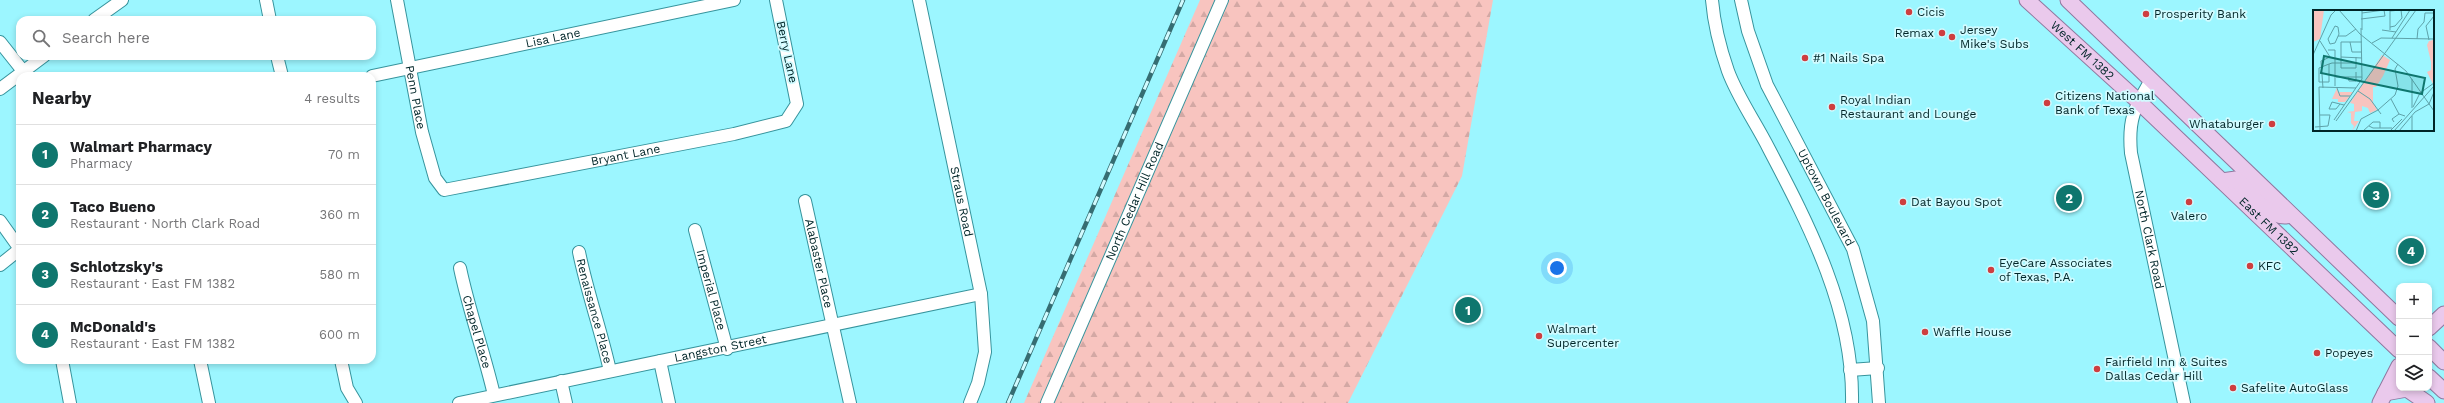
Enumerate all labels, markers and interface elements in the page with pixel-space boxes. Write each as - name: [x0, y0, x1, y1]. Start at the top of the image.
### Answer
- place label: Cicis: [1917, 5, 1945, 19]
- marker: Cicis: [1904, 7, 1914, 17]
- place label: Prosperity Bank: [2154, 7, 2246, 21]
- marker: Prosperity Bank: [2141, 9, 2151, 19]
- inset map: [2313, 10, 2434, 131]
- search box: [16, 16, 376, 60]
- street label: West FM 1382: [2048, 18, 2117, 83]
- street label: Berry Lane: [774, 20, 800, 84]
- place label: Jersey Mike's Subs: [1960, 23, 2029, 51]
- street label: Lisa Lane: [524, 25, 582, 51]
- place label: Remax: [1895, 26, 1934, 40]
- icon: search: [30, 27, 52, 49]
- marker: Remax: [1937, 28, 1947, 38]
- text: Search here: [62, 29, 150, 47]
- marker: Jersey Mike's Subs: [1947, 32, 1957, 42]
- place label: #1 Nails Spa: [1813, 51, 1884, 65]
- marker: #1 Nails Spa: [1800, 53, 1810, 63]
- street label: Penn Place: [403, 64, 428, 130]
- text: Nearby: [32, 88, 91, 108]
- place label: Citizens National Bank of Texas: [2055, 89, 2155, 117]
- text: 4 results: [304, 91, 360, 106]
- place label: Royal Indian Restaurant and Lounge: [1840, 93, 1976, 121]
- marker: Citizens National Bank of Texas: [2042, 98, 2052, 108]
- marker: Royal Indian Restaurant and Lounge: [1827, 102, 1837, 112]
- place label: Whataburger: [2189, 117, 2264, 131]
- marker: Whataburger: [2267, 119, 2277, 129]
- text: Walmart Pharmacy: [70, 138, 212, 156]
- street label: North Cedar Hill Road: [1103, 140, 1166, 263]
- street label: Bryant Lane: [590, 141, 661, 169]
- text: 1: [42, 147, 48, 162]
- text: 70 m: [328, 147, 360, 162]
- street label: Uptown Boulevard: [1795, 147, 1857, 248]
- text: Pharmacy: [70, 156, 132, 171]
- street label: Straus Road: [947, 165, 976, 238]
- pin: 3: [2363, 180, 2389, 210]
- pin: 2: [2056, 183, 2082, 213]
- street label: North Clark Road: [2132, 189, 2167, 290]
- street label: East FM 1382: [2236, 194, 2302, 258]
- place label: Dat Bayou Spot: [1911, 195, 2002, 209]
- marker: Dat Bayou Spot: [1898, 197, 1908, 207]
- marker: Valero: [2184, 197, 2194, 207]
- text: Taco Bueno: [70, 198, 155, 216]
- text: 2: [41, 207, 49, 222]
- text: 360 m: [320, 207, 360, 222]
- place label: Valero: [2171, 209, 2207, 223]
- text: Restaurant · North Clark Road: [70, 216, 260, 231]
- street label: Alabaster Place: [802, 217, 836, 310]
- pin: 4: [2398, 236, 2424, 266]
- street label: Imperial Place: [694, 248, 729, 332]
- place label: EyeCare Associates of Texas, P.A.: [1999, 256, 2112, 284]
- street label: Renaissance Place: [574, 257, 615, 365]
- text: Schlotzsky's: [70, 258, 163, 276]
- your location: [1547, 258, 1567, 278]
- place label: KFC: [2258, 259, 2281, 273]
- marker: KFC: [2245, 261, 2255, 271]
- marker: EyeCare Associates of Texas, P.A.: [1986, 265, 1996, 275]
- text: 3: [41, 267, 49, 282]
- text: 580 m: [320, 267, 360, 282]
- text: Restaurant · East FM 1382: [70, 276, 235, 291]
- map controls: [2396, 283, 2432, 391]
- button: +: [2396, 283, 2432, 319]
- street label: Chapel Place: [460, 294, 494, 370]
- pin: 1: [1455, 295, 1481, 325]
- text: McDonald's: [70, 318, 156, 336]
- button: −: [2396, 319, 2432, 355]
- place label: Walmart Supercenter: [1547, 322, 1619, 350]
- place label: Waffle House: [1933, 325, 2012, 339]
- text: 4: [41, 327, 49, 342]
- text: 600 m: [319, 327, 360, 342]
- marker: Waffle House: [1920, 327, 1930, 337]
- marker: Walmart Supercenter: [1534, 331, 1544, 341]
- street label: Langston Street: [673, 332, 768, 365]
- text: Restaurant · East FM 1382: [70, 336, 235, 351]
- place label: Popeyes: [2325, 346, 2373, 360]
- marker: Popeyes: [2312, 348, 2322, 358]
- place label: Fairfield Inn & Suites Dallas Cedar Hill: [2105, 355, 2227, 383]
- button: layers: [2396, 355, 2432, 391]
- marker: Fairfield Inn & Suites Dallas Cedar Hill: [2092, 364, 2102, 374]
- place label: Safelite AutoGlass: [2241, 381, 2348, 395]
- marker: Safelite AutoGlass: [2228, 383, 2238, 393]

